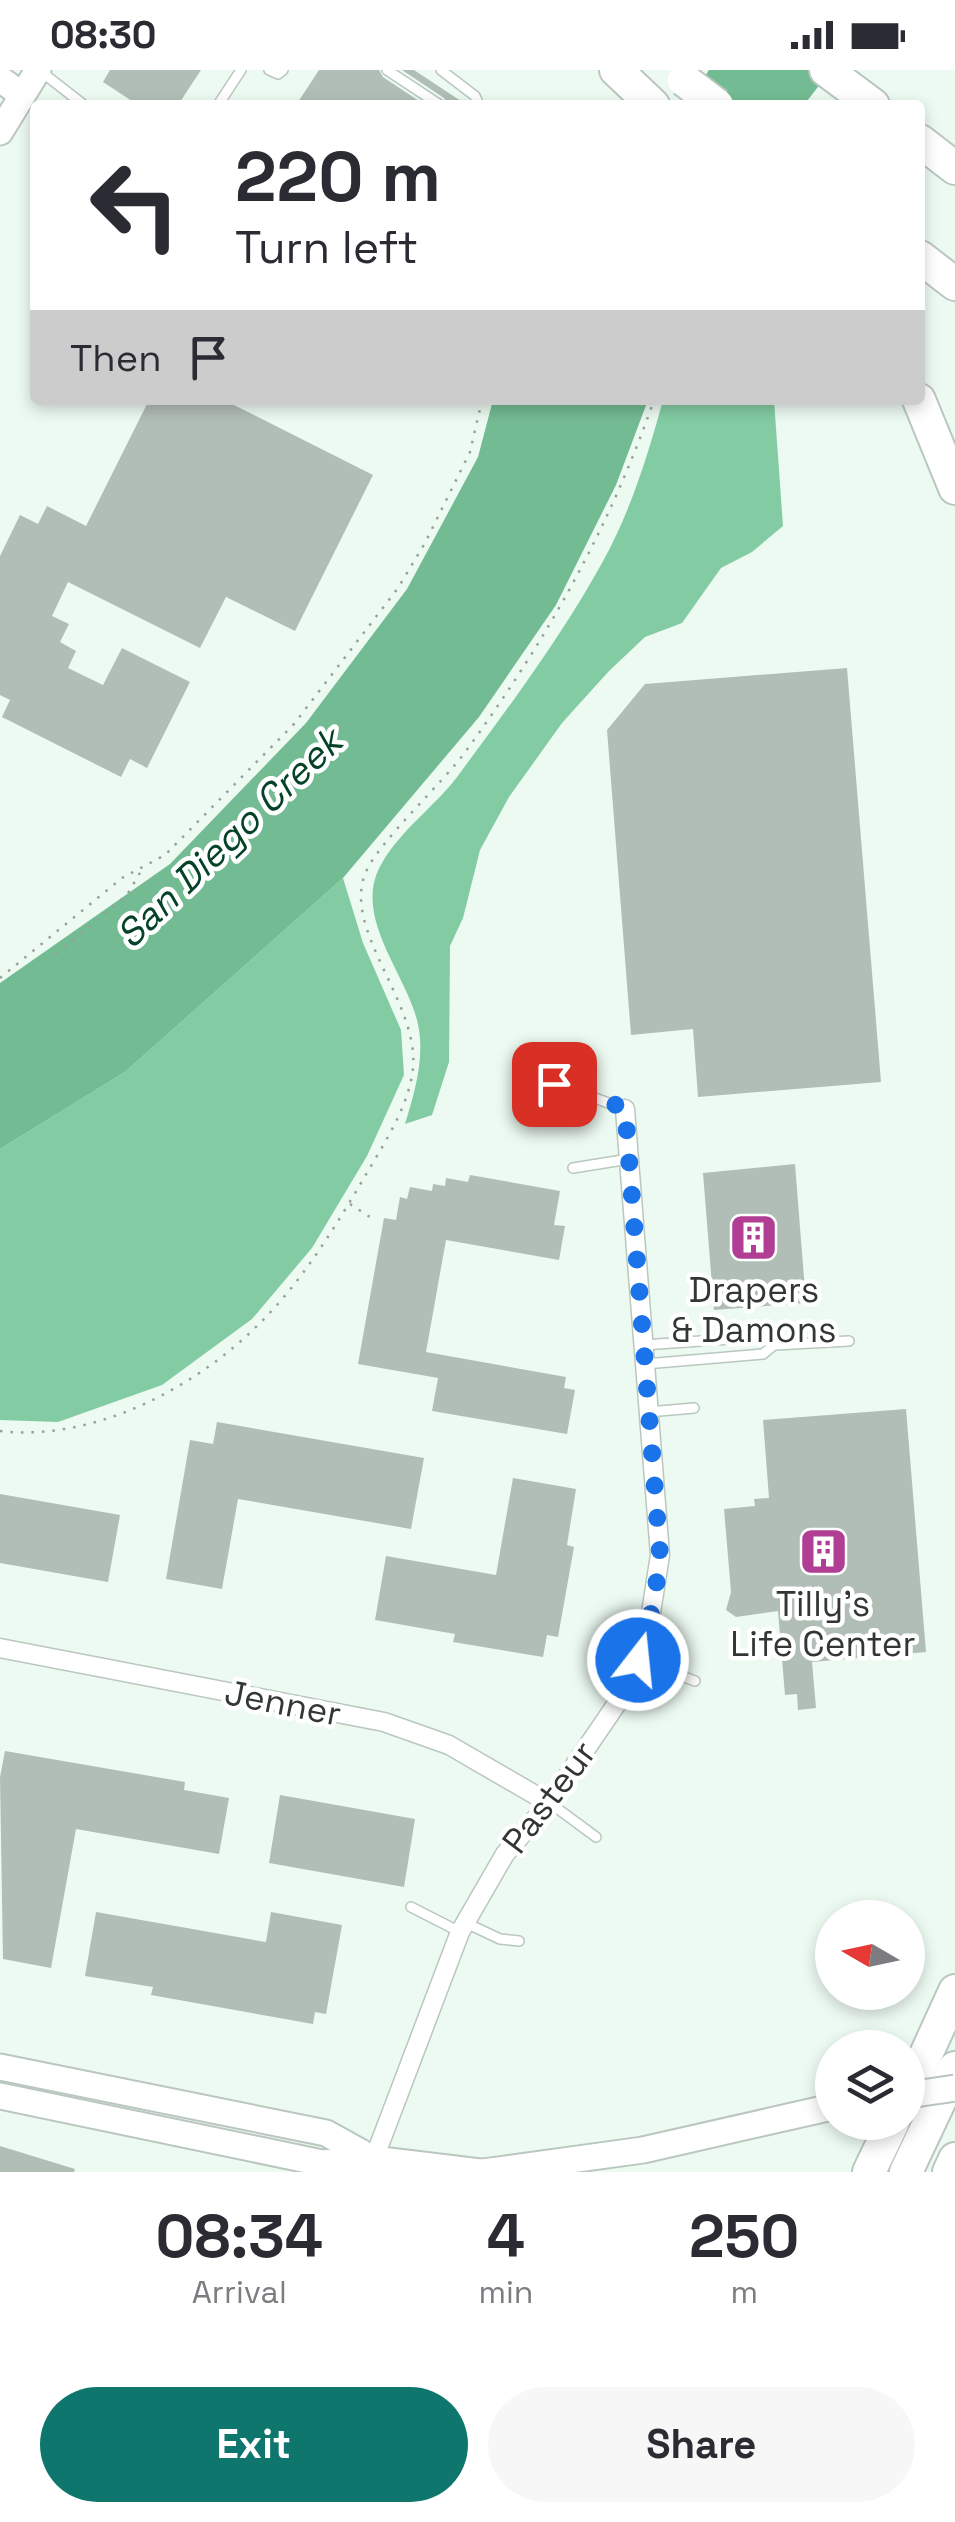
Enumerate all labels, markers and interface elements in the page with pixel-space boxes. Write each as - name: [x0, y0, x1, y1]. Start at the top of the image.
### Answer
- text: 08:30: [50, 11, 156, 59]
- text: 220 m: [235, 132, 441, 221]
- icon: left: [70, 140, 200, 270]
- text: Turn left: [235, 219, 418, 276]
- icon: arrive: [181, 330, 236, 385]
- text: Then: [70, 334, 161, 382]
- water label: San Diego Creek: [106, 715, 356, 958]
- pin: [512, 1042, 597, 1127]
- icon: arrive: [527, 1057, 582, 1112]
- building icon: Drapers & Damons: [728, 1212, 780, 1264]
- place label: Drapers & Damons: [671, 1268, 837, 1352]
- building icon: Tilly's Life Center: [797, 1526, 849, 1578]
- place label: Tilly's Life Center: [730, 1582, 916, 1666]
- position arrow: [586, 1608, 690, 1712]
- street label: Jenner: [221, 1670, 345, 1736]
- street label: Pasteur: [492, 1732, 606, 1862]
- north arrow: [815, 1900, 925, 2010]
- map controls: [815, 1900, 925, 2140]
- button: layers: [815, 2030, 925, 2140]
- text: 08:34: [156, 2198, 323, 2275]
- text: 4: [487, 2198, 525, 2275]
- text: 250: [689, 2198, 799, 2275]
- text: Arrival: [192, 2272, 287, 2312]
- text: min: [478, 2272, 533, 2312]
- text: m: [730, 2272, 758, 2312]
- button: Exit: [40, 2387, 468, 2502]
- button: Share: [488, 2387, 915, 2502]

